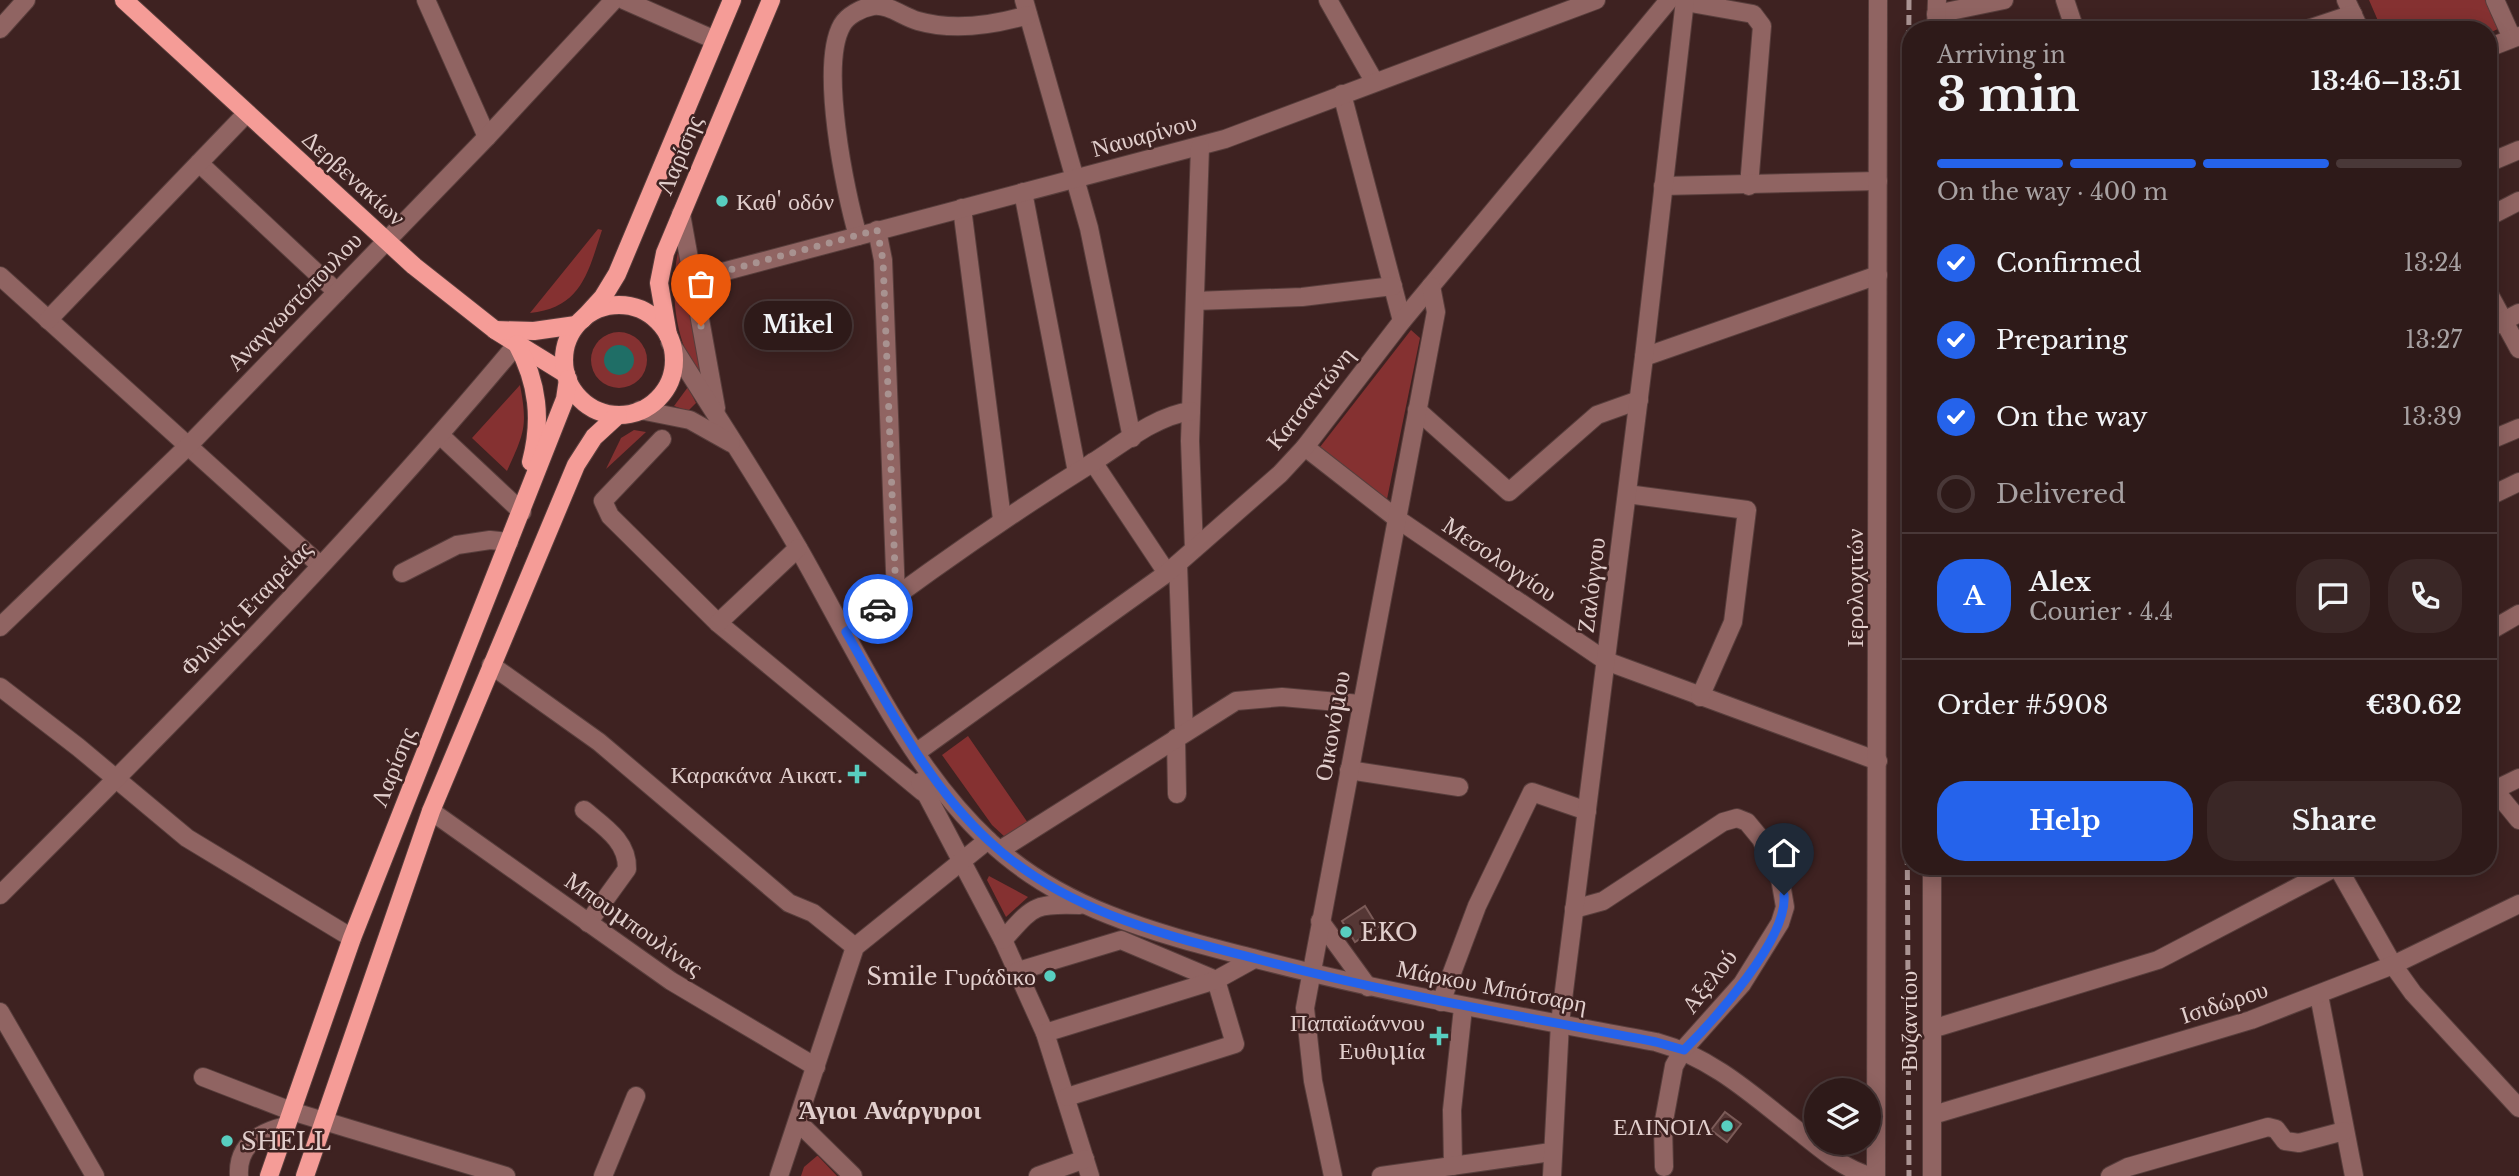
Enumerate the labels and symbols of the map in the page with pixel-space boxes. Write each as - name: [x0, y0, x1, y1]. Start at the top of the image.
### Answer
- street label: Ναυαρίνου: [1088, 107, 1200, 163]
- street label: Λαρίσης: [649, 110, 709, 199]
- street label: Δερβενακίων: [297, 124, 412, 232]
- place label: Καθ' οδόν: [736, 187, 834, 216]
- marker: Καθ' οδόν: [714, 193, 730, 209]
- street label: Αναγνωστόπουλου: [220, 225, 368, 377]
- pin: [671, 254, 731, 326]
- callout: Mikel: [743, 302, 852, 350]
- street label: Κατσαντώνη: [1260, 341, 1360, 455]
- street label: Μεσολογγίου: [1437, 510, 1563, 608]
- street label: Ιερολοχιτών: [1840, 528, 1869, 648]
- street label: Φιλικής Εταιρείας: [174, 534, 318, 682]
- street label: Ζαλόγγου: [1571, 536, 1611, 634]
- courier: [843, 574, 913, 644]
- street label: Οικονόμου: [1308, 669, 1356, 783]
- street label: Λαρίσης: [364, 722, 422, 811]
- place label: Καρακάνα Αικατ.: [670, 760, 843, 789]
- marker: Καρακάνα Αικατ.: [849, 766, 865, 782]
- pin: [1754, 823, 1814, 895]
- street label: Μπουμπουλίνας: [559, 866, 709, 983]
- place label: EKO: [1360, 918, 1418, 947]
- marker: EKO: [1338, 924, 1354, 940]
- street label: Αξελού: [1675, 943, 1743, 1019]
- street label: Μάρκου Μπότσαρη: [1394, 953, 1590, 1019]
- place label: Smile Γυράδικο: [867, 962, 1036, 991]
- marker: Smile Γυράδικο: [1042, 968, 1058, 984]
- street label: Βυζαντίου: [1894, 971, 1923, 1071]
- street label: Ισιδώρου: [2177, 974, 2271, 1030]
- place label: Παπαϊωάννου Ευθυμία: [1290, 1008, 1425, 1065]
- marker: Παπαϊωάννου Ευθυμία: [1431, 1028, 1447, 1044]
- district label: Άγιοι Ανάργυροι: [799, 1094, 981, 1126]
- place label: ΕΛΙΝΟΙΛ: [1613, 1112, 1714, 1141]
- marker: ΕΛΙΝΟΙΛ: [1719, 1118, 1735, 1134]
- place label: SHELL: [241, 1127, 331, 1156]
- marker: SHELL: [219, 1133, 235, 1149]

